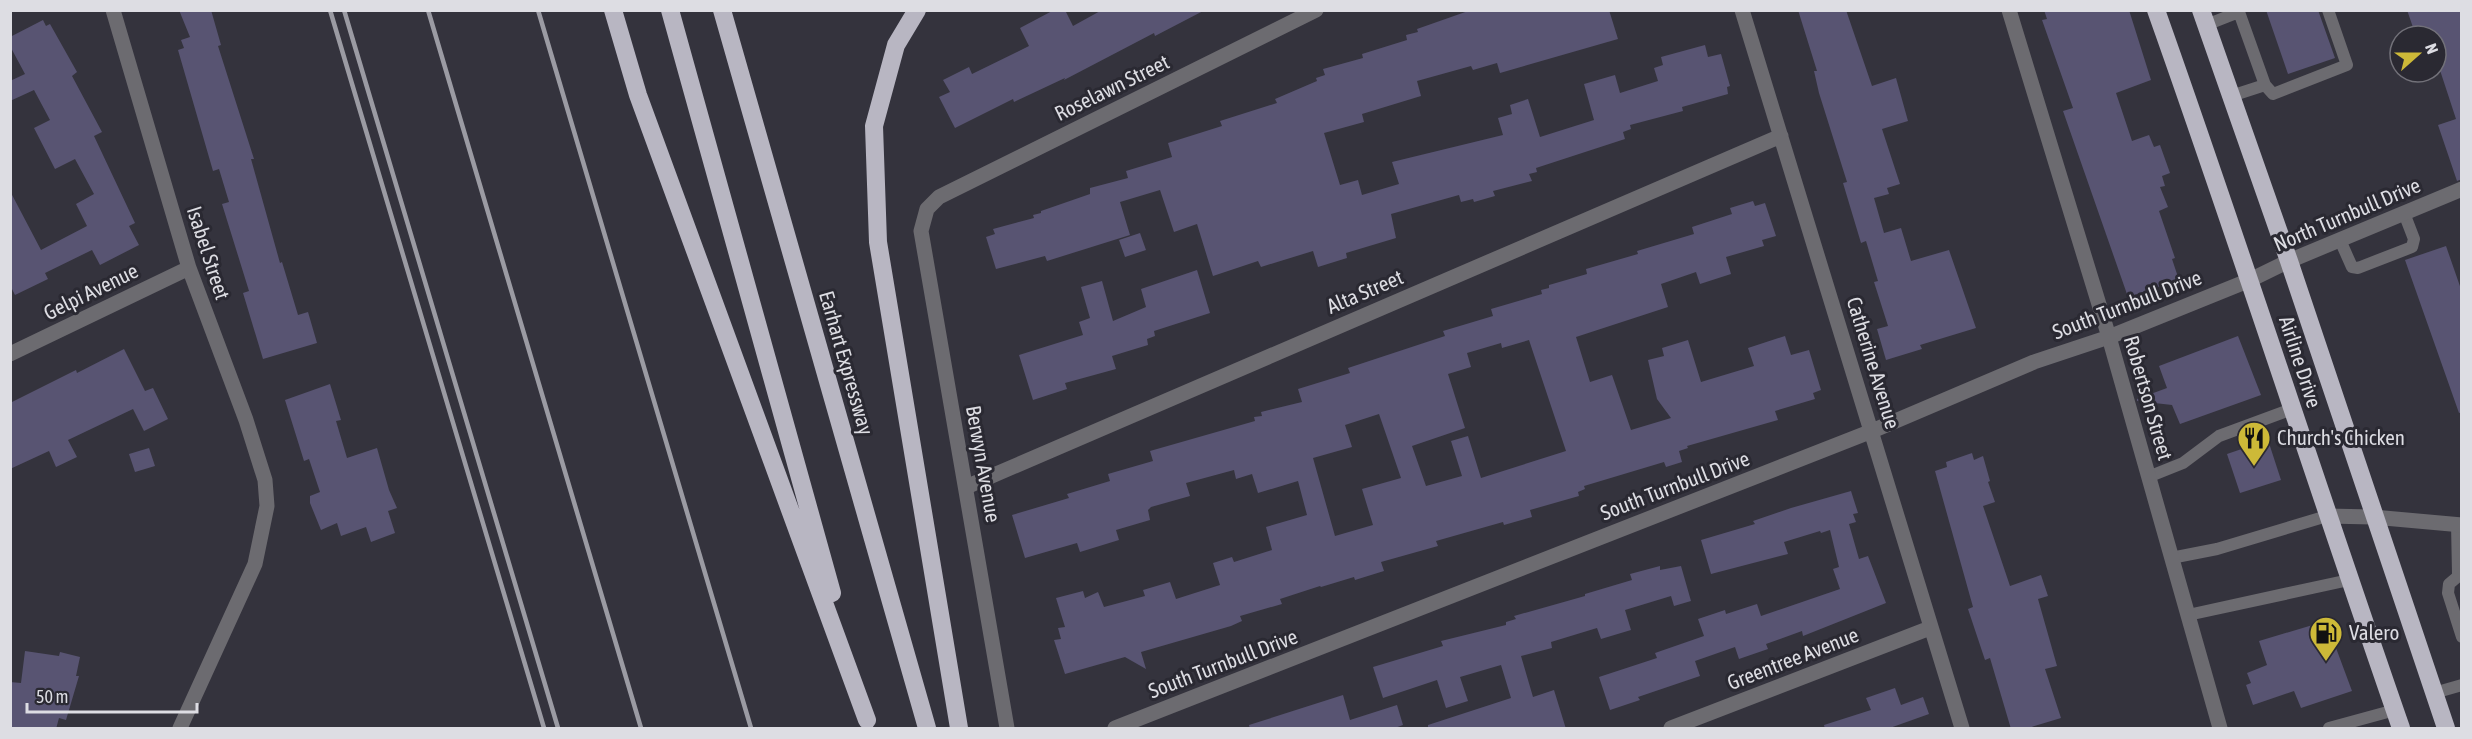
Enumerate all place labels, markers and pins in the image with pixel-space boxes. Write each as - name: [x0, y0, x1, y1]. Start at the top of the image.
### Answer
- restaurant icon: Church's Chicken: [2236, 420, 2272, 467]
- place label: Church's Chicken: [2277, 425, 2405, 449]
- fuel station icon: Valero: [2308, 615, 2344, 662]
- place label: Valero: [2349, 620, 2399, 644]

